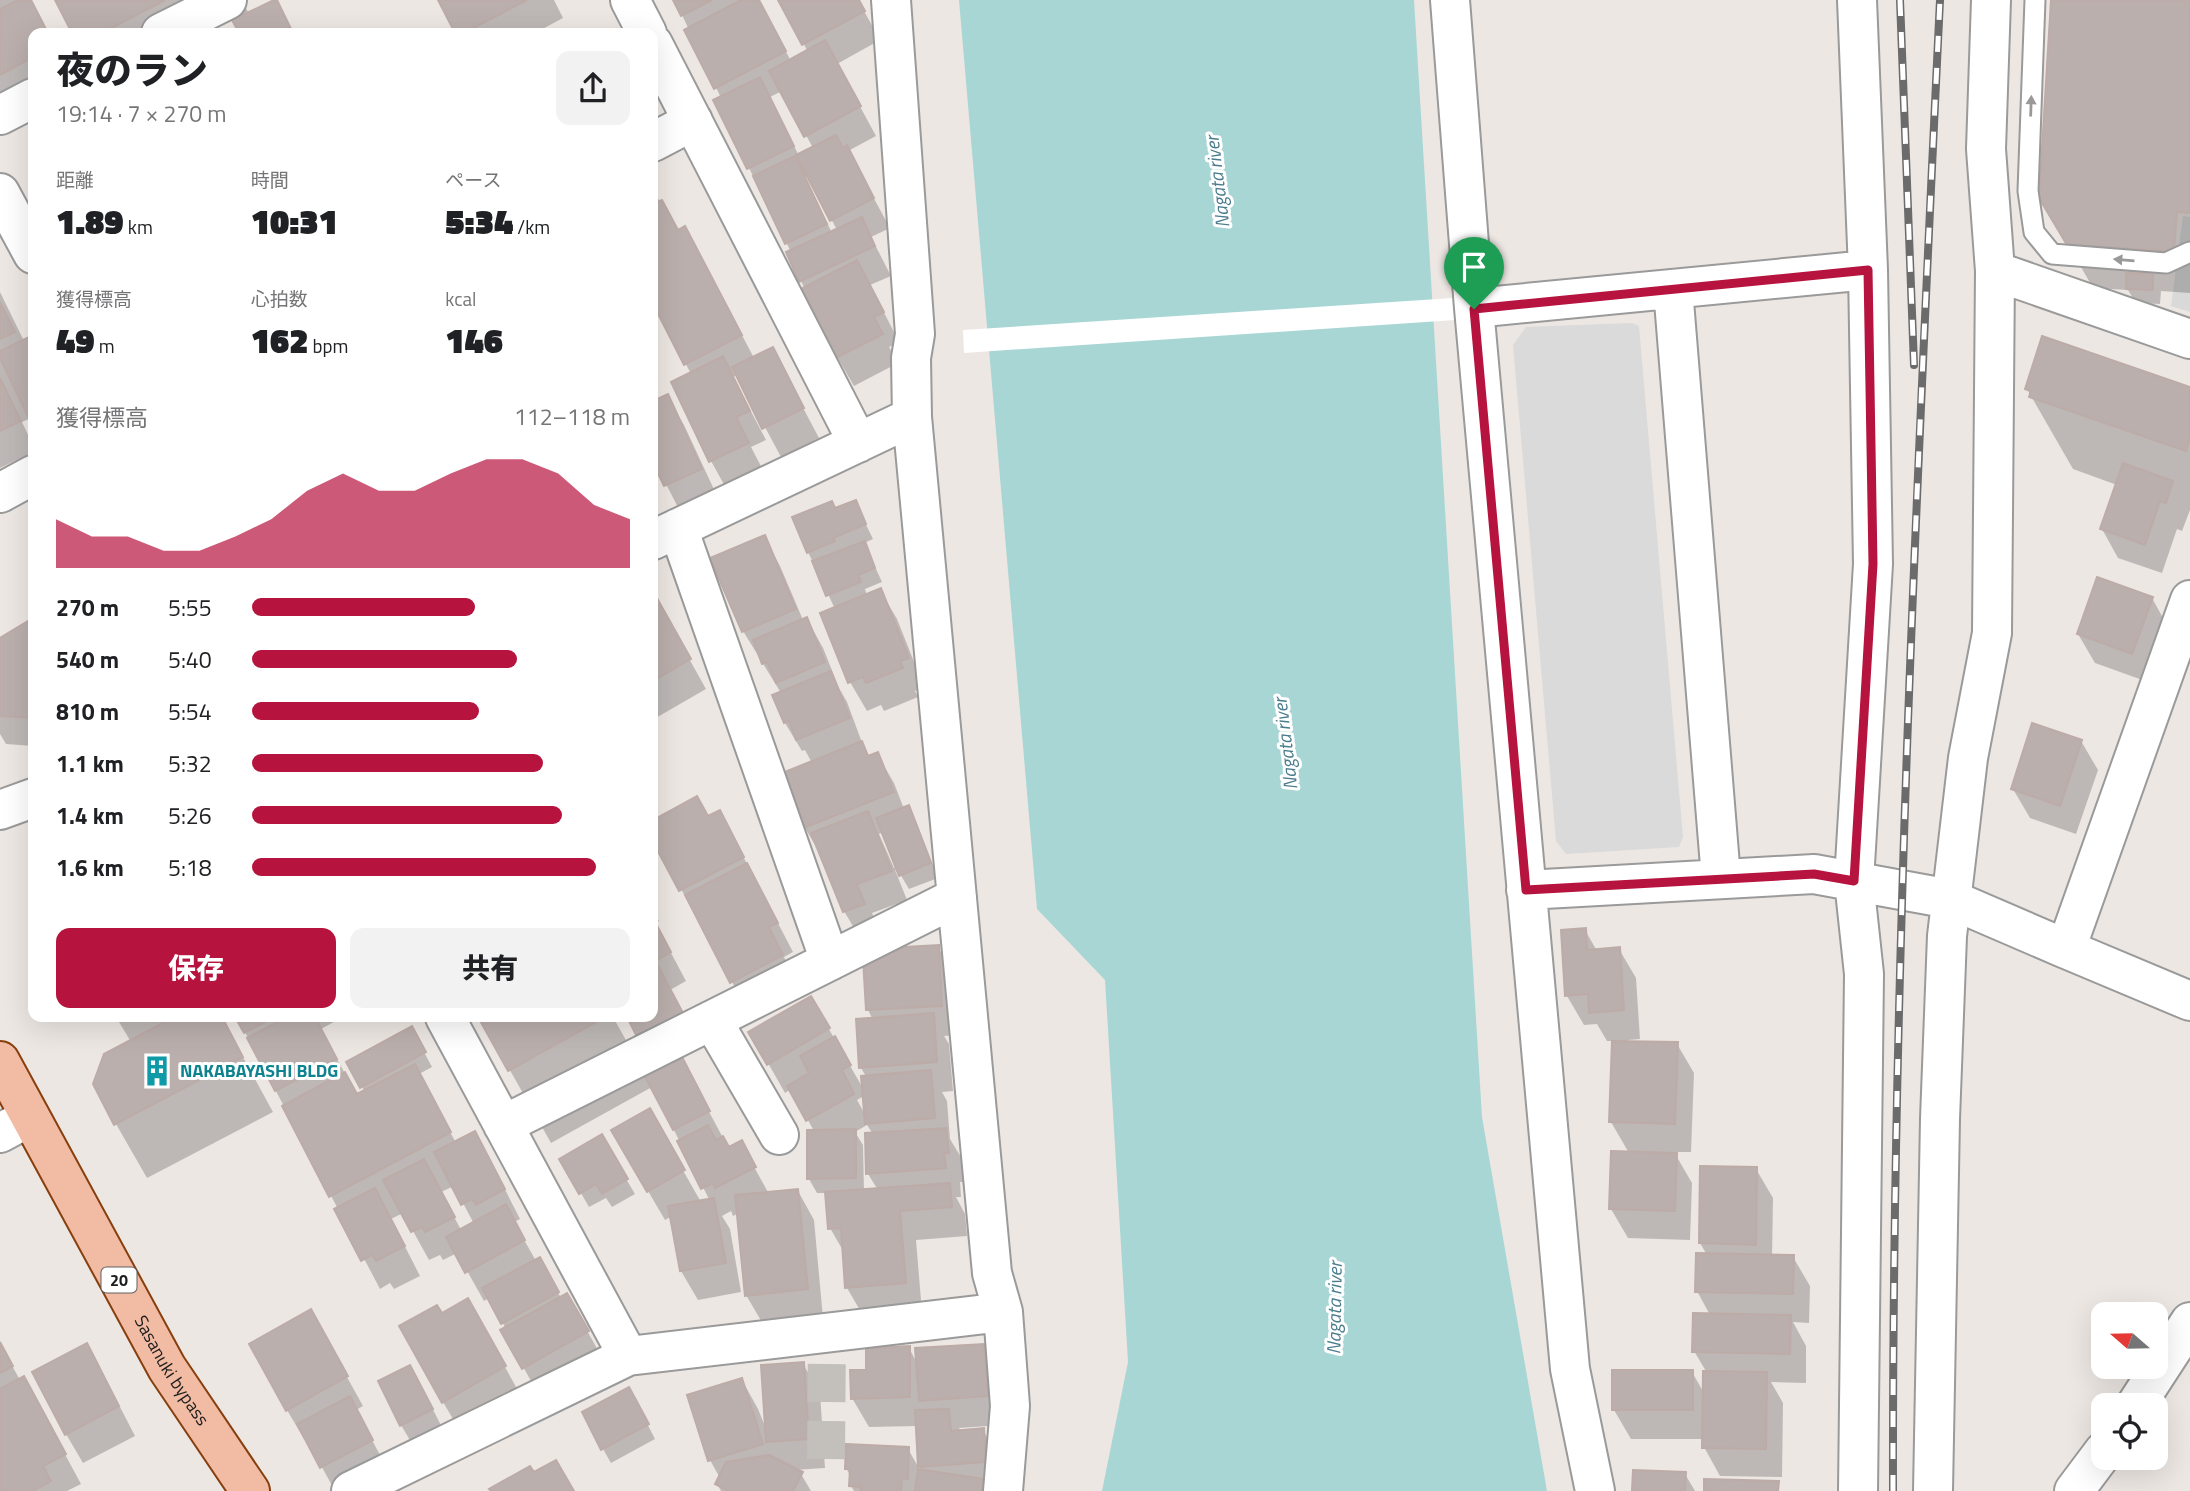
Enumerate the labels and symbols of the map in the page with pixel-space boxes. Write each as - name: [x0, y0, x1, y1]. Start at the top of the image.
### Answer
- one-way arrow: [2025, 95, 2037, 117]
- water label: Nagata river: [1196, 132, 1237, 230]
- pin: [1444, 237, 1504, 309]
- one-way arrow: [2113, 254, 2135, 265]
- water label: Nagata river: [1264, 694, 1305, 792]
- building icon: NAKABAYASHI BLDG: [140, 1054, 174, 1088]
- place label: NAKABAYASHI BLDG: [180, 1057, 338, 1084]
- water label: Nagata river: [1318, 1259, 1349, 1355]
- road number: 20: [102, 1268, 136, 1292]
- north arrow: [2091, 1302, 2168, 1379]
- street label: Sasanuki bypass: [128, 1310, 216, 1431]

